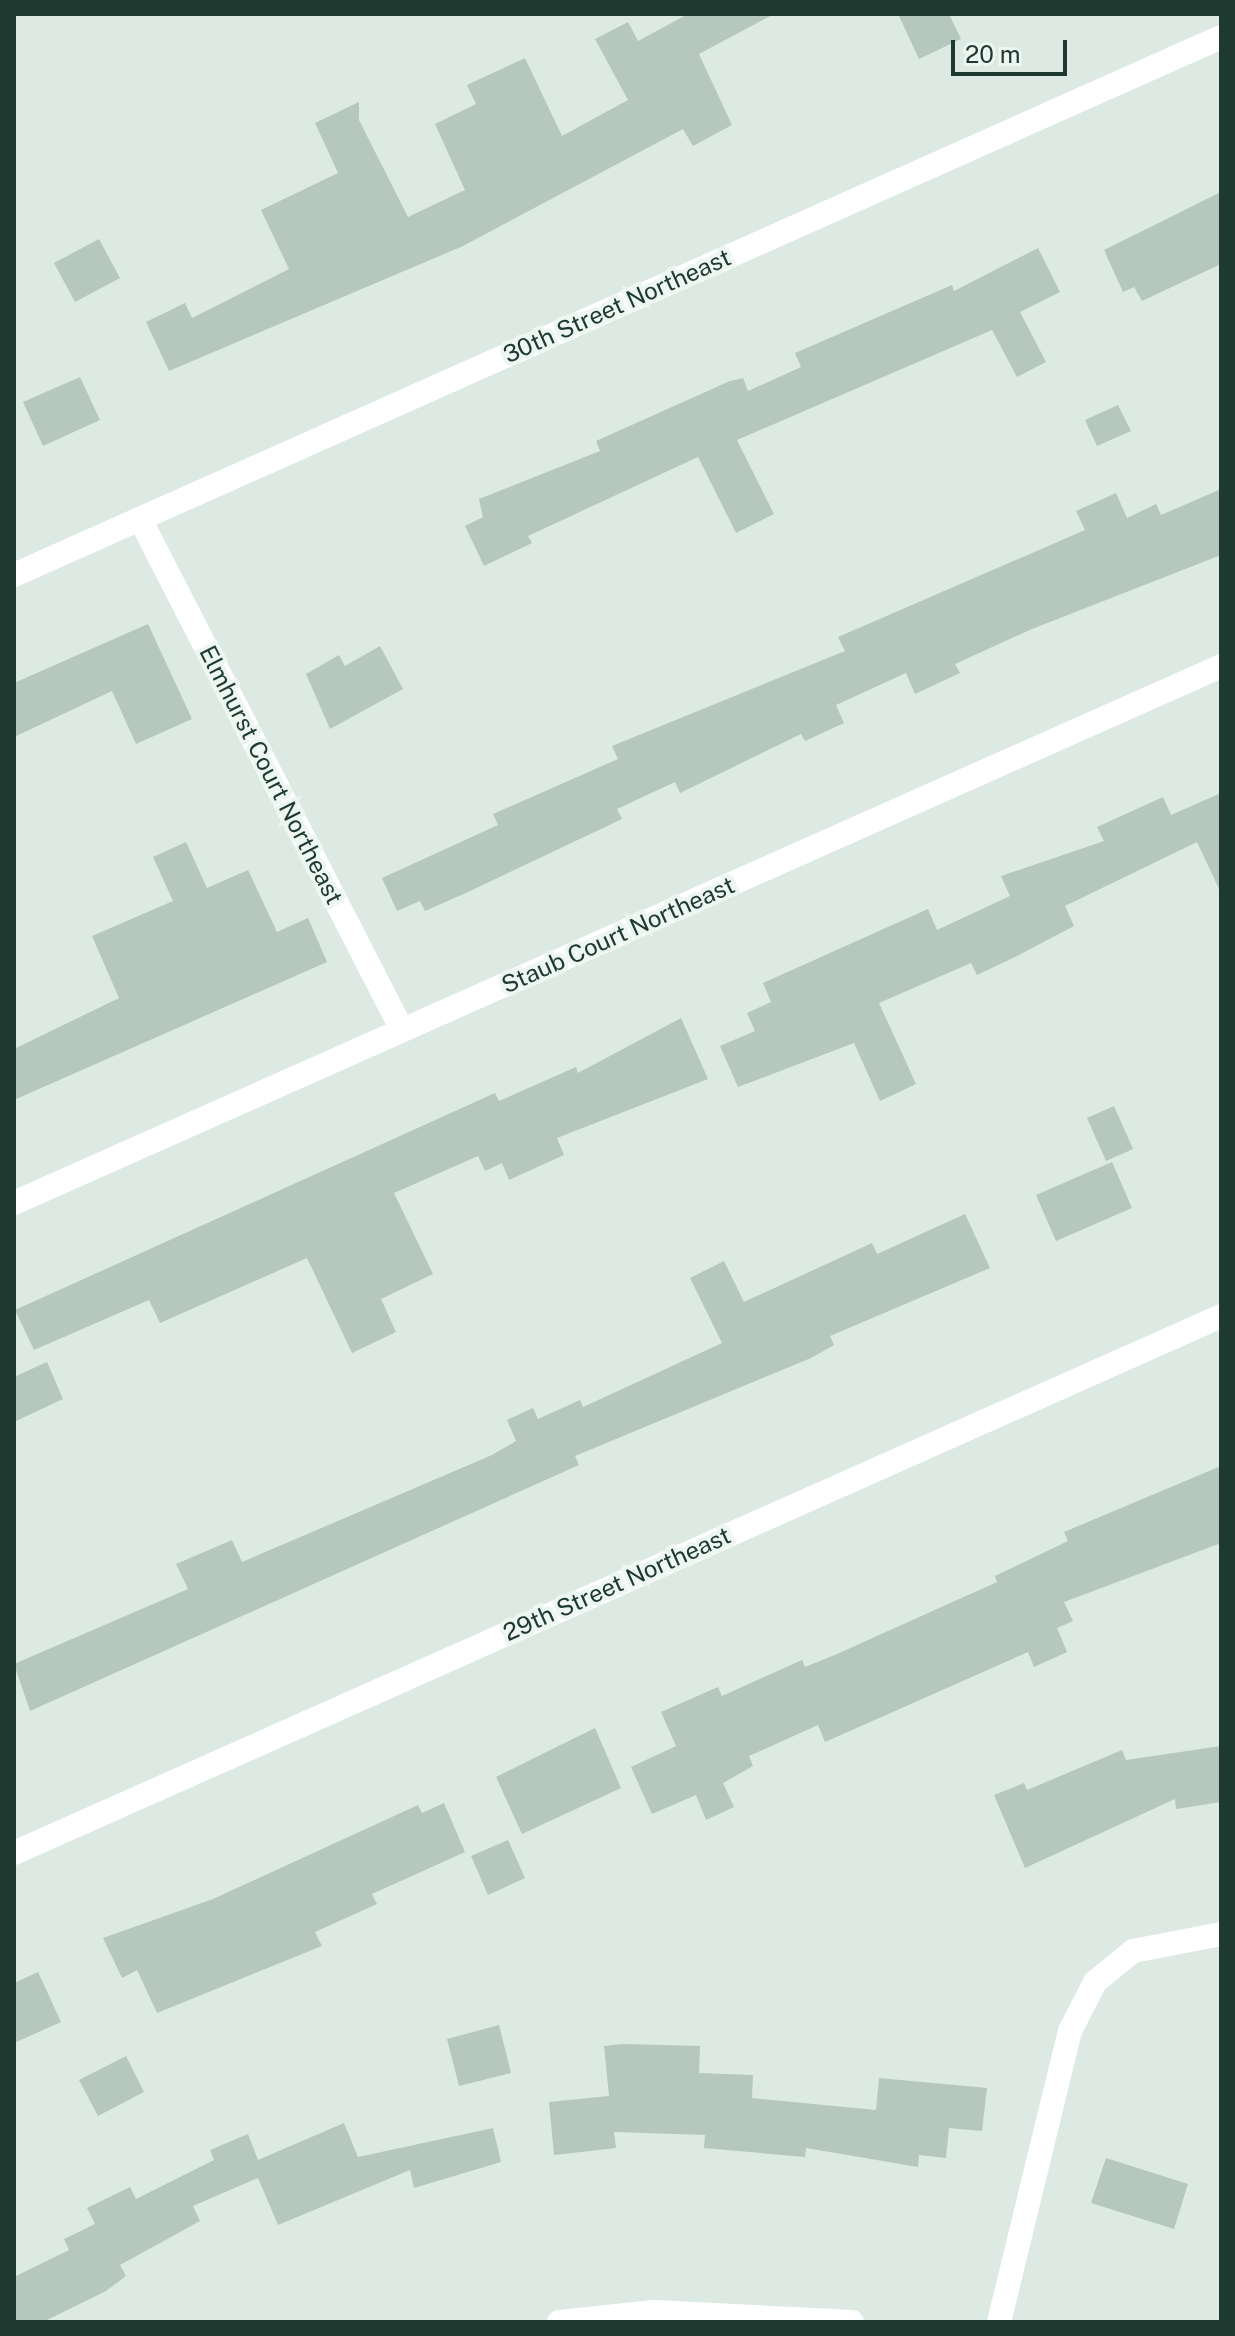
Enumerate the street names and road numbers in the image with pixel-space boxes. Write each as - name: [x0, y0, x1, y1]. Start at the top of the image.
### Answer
- street label: 30th Street Northeast: [499, 243, 735, 369]
- street label: Elmhurst Court Northeast: [193, 641, 349, 909]
- street label: Staub Court Northeast: [497, 871, 739, 999]
- street label: 29th Street Northeast: [499, 1521, 735, 1647]

